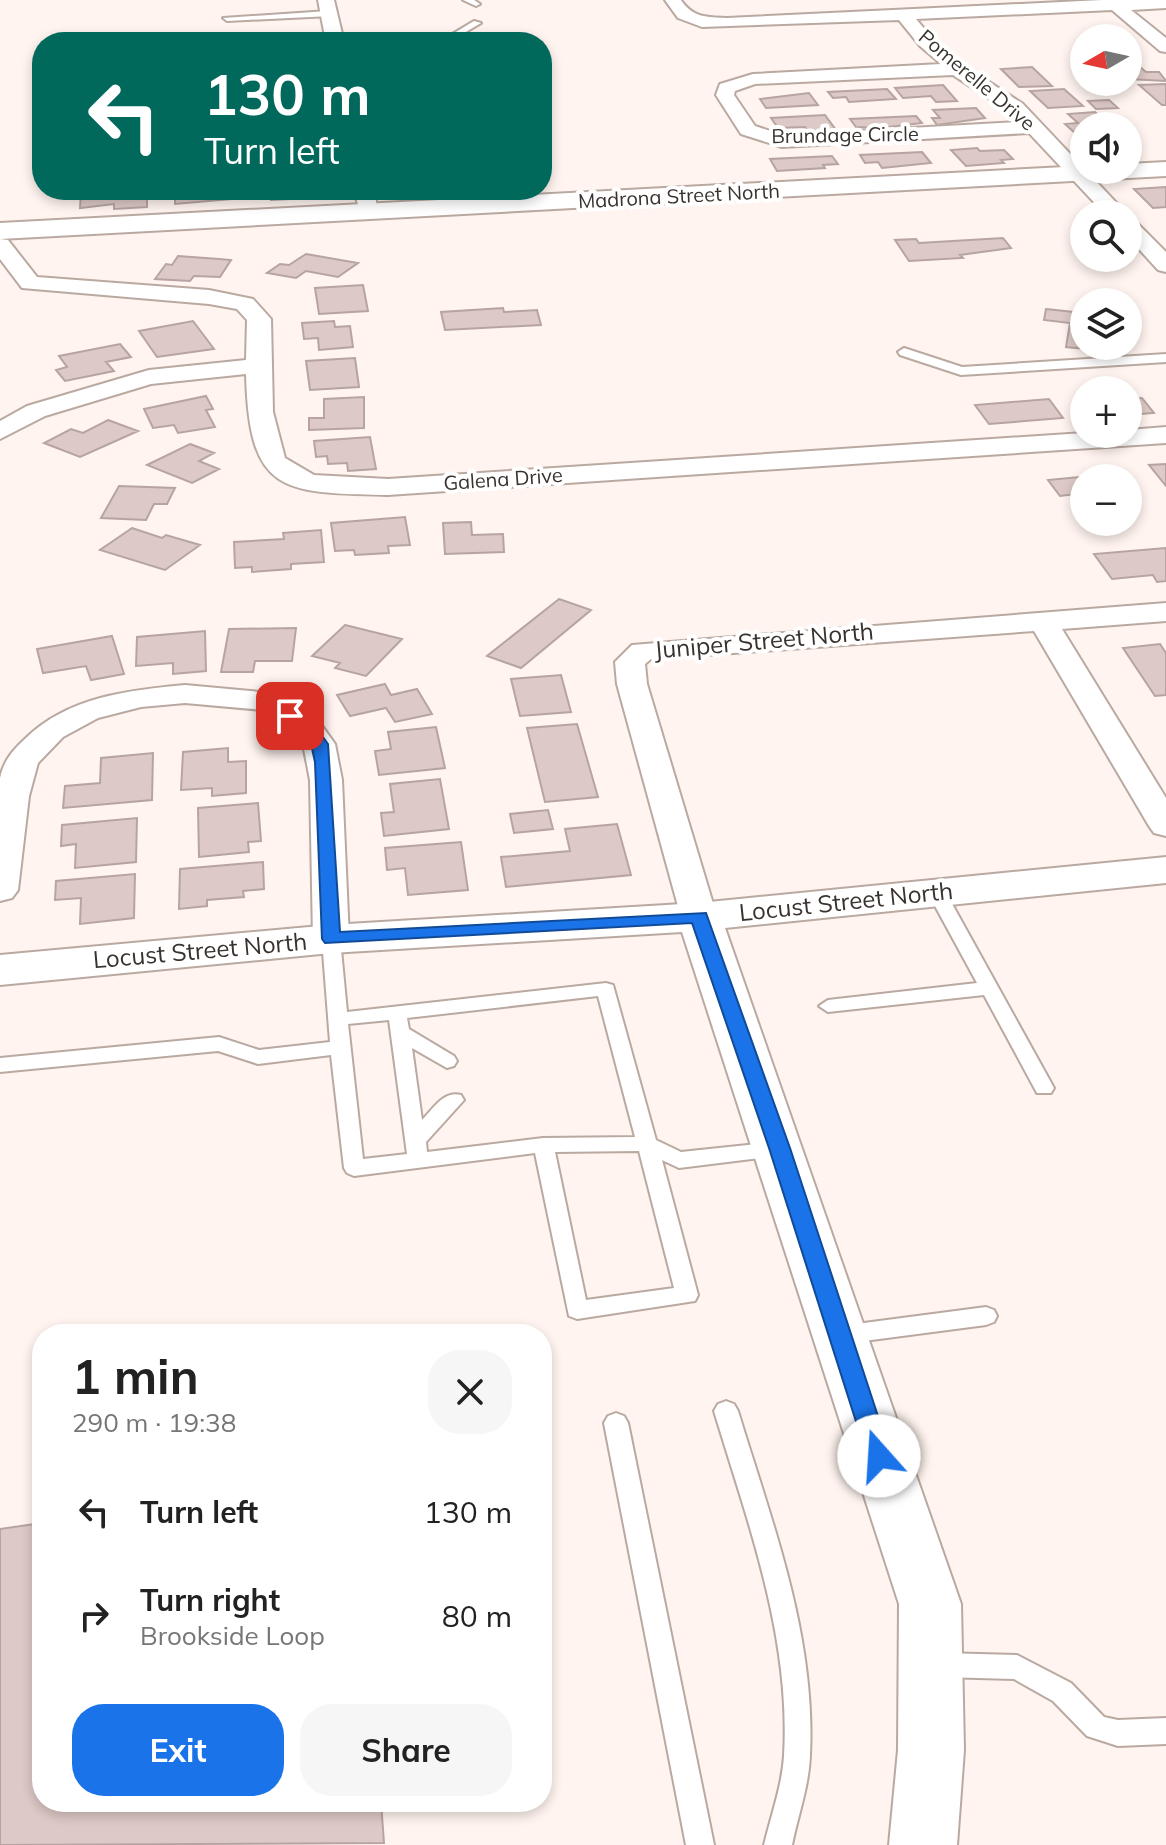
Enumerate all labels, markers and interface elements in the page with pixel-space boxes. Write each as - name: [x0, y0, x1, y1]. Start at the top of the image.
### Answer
- street label: Pomerelle Drive: [914, 24, 1041, 136]
- north arrow: [1070, 24, 1142, 96]
- map controls: [1070, 24, 1142, 536]
- text: 130 m: [204, 59, 371, 129]
- icon: left: [72, 64, 176, 168]
- button: sound: [1070, 112, 1142, 184]
- street label: Brundage Circle: [771, 121, 919, 148]
- text: Turn left: [204, 128, 340, 173]
- street label: Madrona Street North: [577, 178, 781, 213]
- button: search: [1070, 200, 1142, 272]
- button: layers: [1070, 288, 1142, 360]
- button: +: [1070, 376, 1142, 448]
- street label: Galena Drive: [442, 462, 563, 495]
- button: −: [1070, 464, 1142, 536]
- street label: Juniper Street North: [653, 615, 875, 665]
- pin: [256, 682, 324, 750]
- icon: arrive: [268, 694, 312, 738]
- street label: Locust Street North: [737, 875, 954, 927]
- street label: Locust Street North: [92, 926, 308, 974]
- text: 1 min: [72, 1346, 199, 1406]
- button: close: [428, 1350, 512, 1434]
- text: 290 m · 19:38: [72, 1406, 236, 1439]
- position arrow: [837, 1414, 921, 1498]
- icon: left: [72, 1490, 116, 1534]
- text: Turn left: [140, 1493, 258, 1531]
- text: 130 m: [424, 1493, 512, 1531]
- text: Turn right: [140, 1581, 280, 1619]
- icon: right: [72, 1594, 116, 1638]
- text: 80 m: [442, 1597, 512, 1635]
- text: Brookside Loop: [140, 1619, 325, 1652]
- button: Exit: [72, 1704, 284, 1796]
- button: Share: [300, 1704, 512, 1796]

